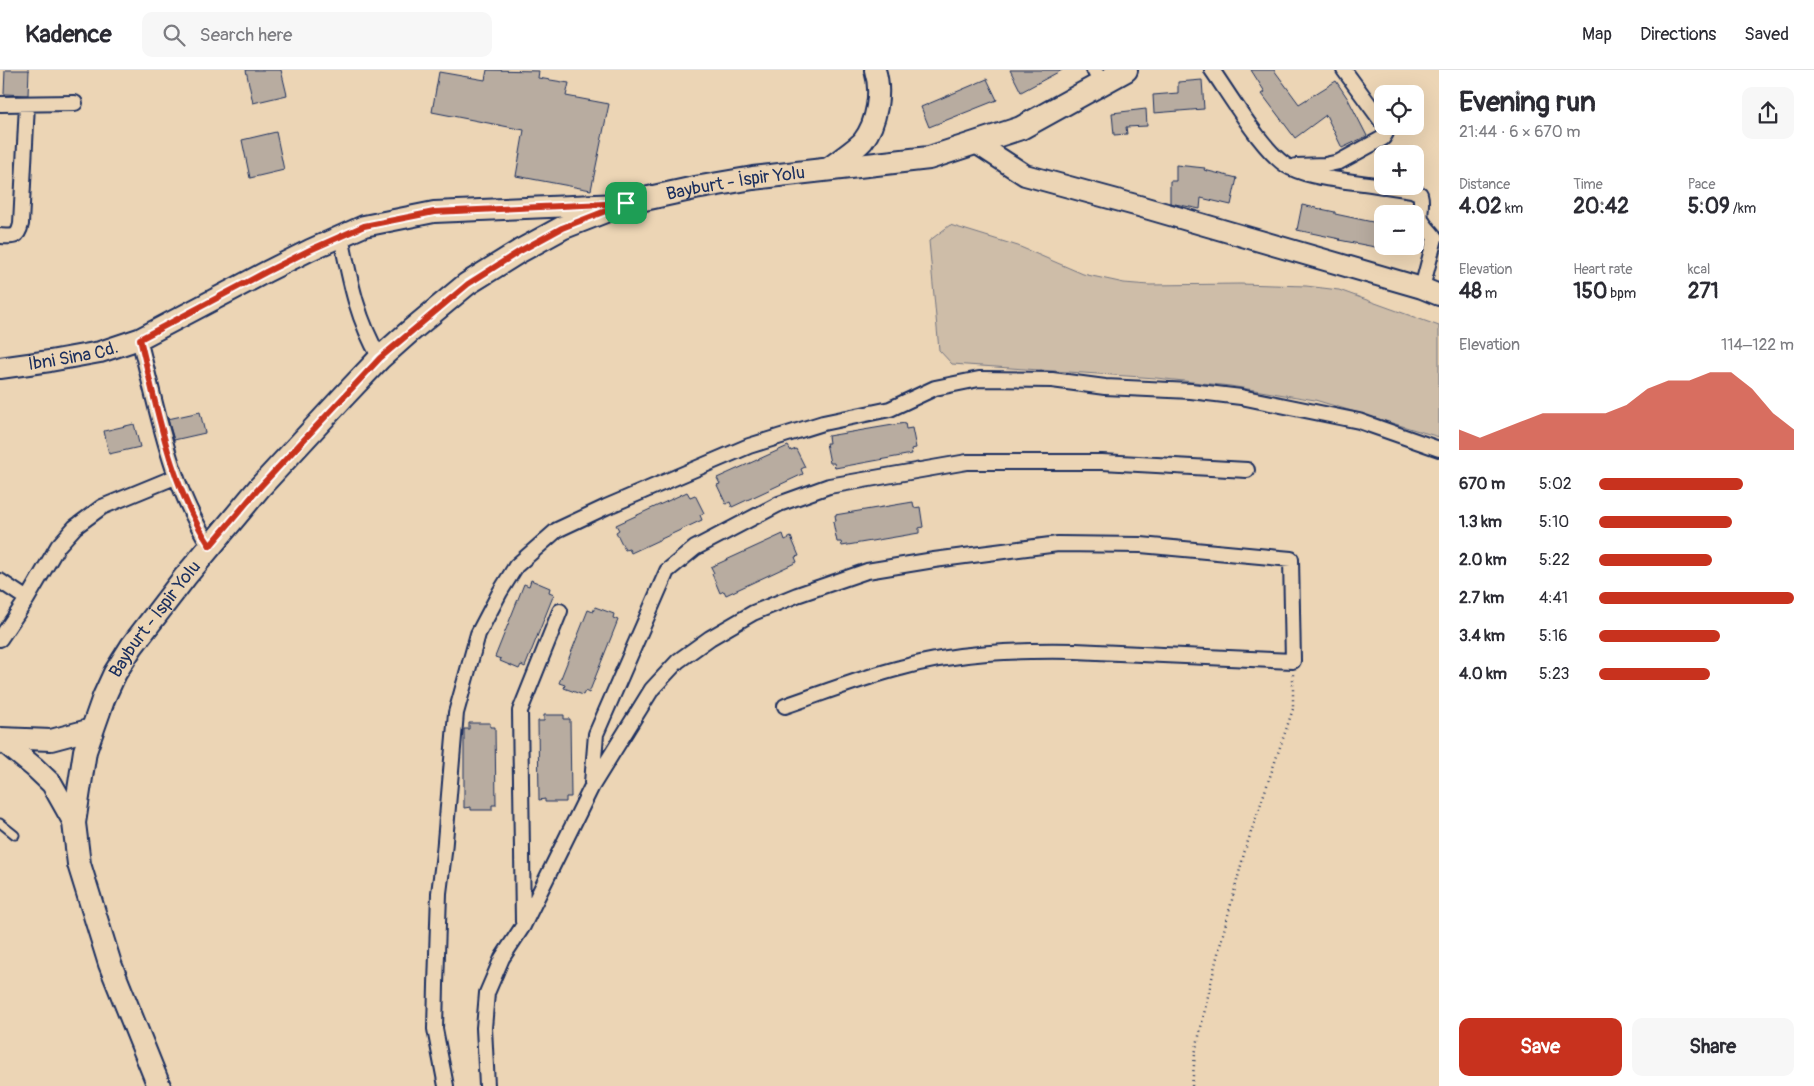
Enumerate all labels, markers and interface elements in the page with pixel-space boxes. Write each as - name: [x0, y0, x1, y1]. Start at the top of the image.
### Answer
- search box: [142, 12, 492, 57]
- text: Kadence: [25, 20, 112, 49]
- icon: search: [160, 21, 188, 49]
- text: Search here: [200, 23, 292, 47]
- text: Map: [1582, 23, 1612, 46]
- text: Directions: [1640, 23, 1716, 46]
- text: Saved: [1744, 23, 1789, 46]
- map controls: [1374, 85, 1424, 255]
- button: locate: [1374, 85, 1424, 135]
- text: Evening run: [1459, 85, 1596, 120]
- button: share: [1742, 87, 1794, 139]
- text: 21:44 · 6 × 670 m: [1459, 122, 1580, 142]
- button: +: [1374, 145, 1424, 195]
- street label: Bayburt - İspir Yolu: [664, 161, 806, 206]
- text: Distance: [1459, 176, 1510, 193]
- text: Time: [1573, 176, 1603, 193]
- text: Pace: [1688, 176, 1715, 193]
- pin: [605, 182, 647, 224]
- icon: arrive: [612, 189, 640, 217]
- text: 4.02: [1459, 193, 1502, 220]
- text: 20:42: [1573, 193, 1629, 220]
- text: 5:09: [1688, 193, 1730, 220]
- text: km: [1502, 200, 1523, 217]
- text: /km: [1730, 200, 1756, 217]
- button: −: [1374, 205, 1424, 255]
- text: Elevation: [1459, 261, 1512, 278]
- text: Heart rate: [1573, 261, 1632, 278]
- text: kcal: [1688, 261, 1710, 278]
- text: 48: [1459, 278, 1482, 305]
- text: 150: [1573, 278, 1607, 305]
- text: 271: [1688, 278, 1719, 305]
- text: m: [1482, 285, 1497, 302]
- text: bpm: [1607, 285, 1636, 302]
- text: Elevation: [1459, 335, 1520, 355]
- text: 114–122 m: [1721, 335, 1794, 355]
- street label: İbni Sina Cd.: [27, 336, 121, 376]
- text: 670 m: [1459, 474, 1505, 494]
- text: 5:02: [1539, 474, 1572, 494]
- text: 1.3 km: [1459, 512, 1502, 532]
- text: 5:10: [1539, 512, 1569, 532]
- text: 2.0 km: [1459, 550, 1507, 570]
- text: 5:22: [1539, 550, 1570, 570]
- street label: Bayburt - İspir Yolu: [104, 556, 206, 682]
- text: 2.7 km: [1459, 588, 1504, 608]
- text: 4:41: [1539, 588, 1568, 608]
- text: 3.4 km: [1459, 626, 1505, 646]
- text: 5:16: [1539, 626, 1568, 646]
- text: 4.0 km: [1459, 664, 1507, 684]
- text: 5:23: [1539, 664, 1569, 684]
- button: Save: [1459, 1018, 1622, 1076]
- button: Share: [1632, 1018, 1794, 1076]

